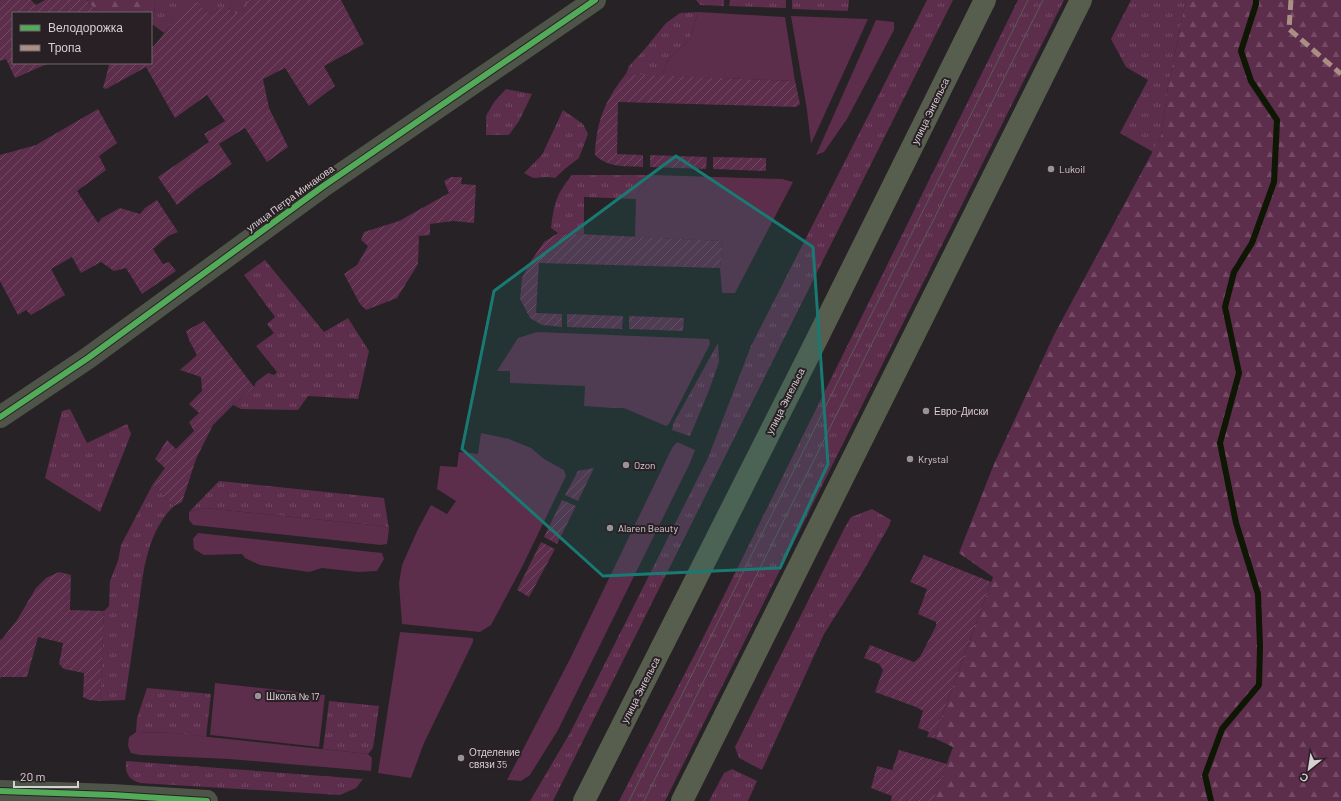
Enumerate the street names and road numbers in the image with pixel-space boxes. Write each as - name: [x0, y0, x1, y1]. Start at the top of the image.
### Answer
- street label: улица Энгельса: [909, 75, 951, 146]
- street label: улица Петра Минакова: [244, 162, 337, 234]
- street label: улица Энгельса: [763, 366, 807, 436]
- street label: улица Энгельса: [618, 655, 662, 725]

